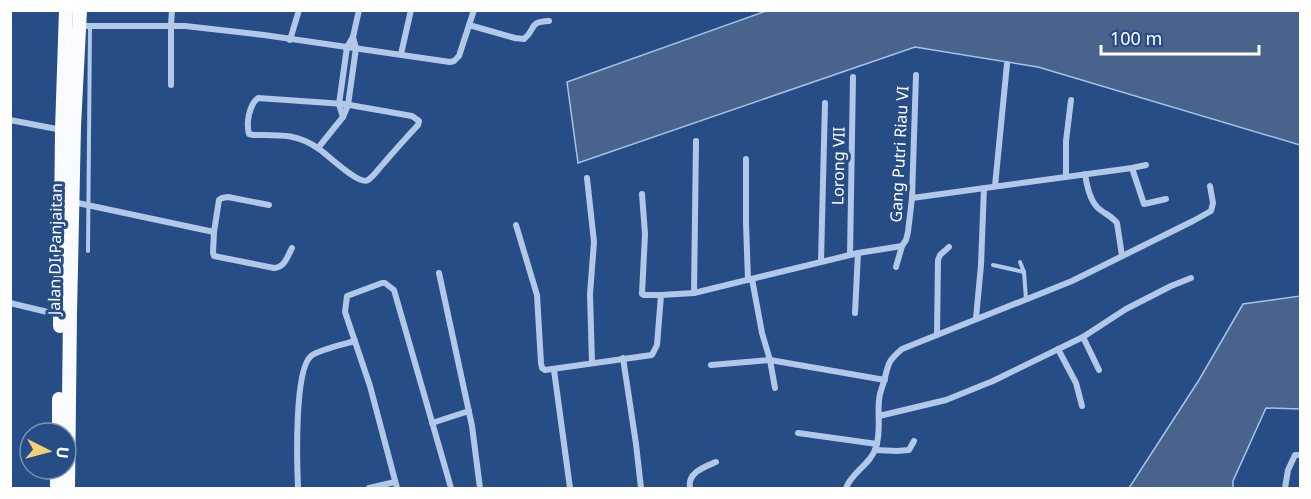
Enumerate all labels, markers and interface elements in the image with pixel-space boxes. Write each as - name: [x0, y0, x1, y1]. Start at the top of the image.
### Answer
- scale bar: [1101, 18, 1258, 56]
- text: 100 m: [1110, 26, 1162, 50]
- street label: Gang Putri Riau VI: [884, 85, 914, 223]
- street label: Lorong VII: [826, 127, 850, 205]
- street label: Jalan DI Panjaitan: [43, 183, 67, 317]
- north arrow: [18, 421, 78, 481]
- text: U: [51, 445, 74, 460]

